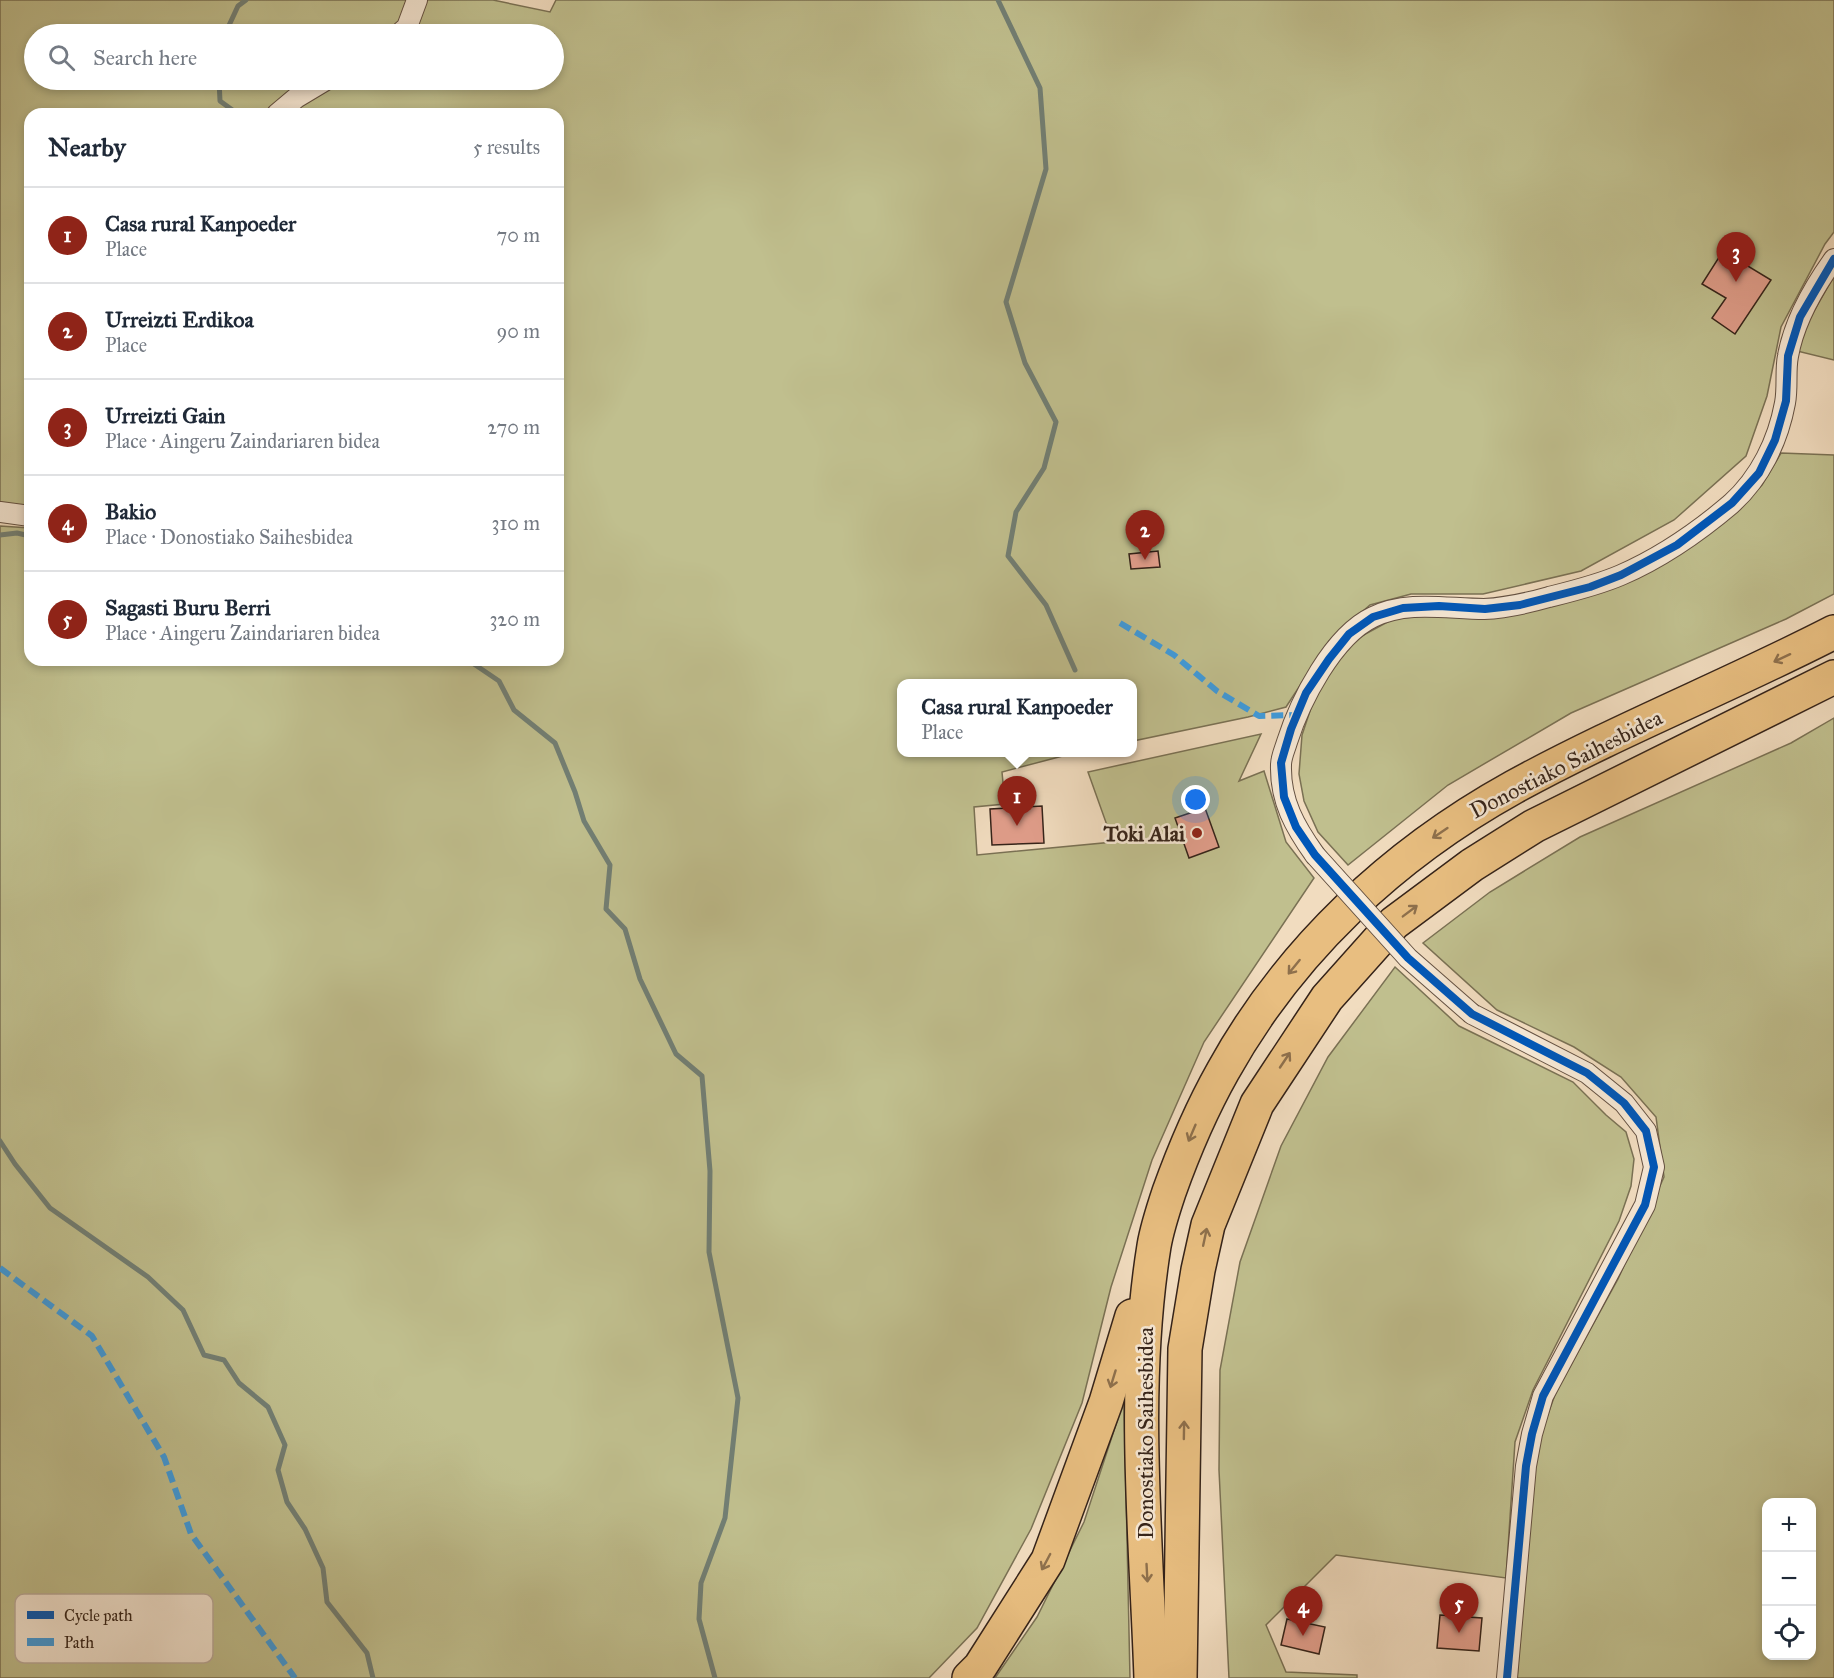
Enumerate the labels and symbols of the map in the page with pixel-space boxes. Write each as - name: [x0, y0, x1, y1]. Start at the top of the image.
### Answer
- pin: 3: [1716, 232, 1756, 282]
- pin: 2: [1126, 510, 1164, 560]
- one-way arrow: [1773, 653, 1791, 665]
- street label: Donostiako Saihesbidea: [1465, 703, 1667, 824]
- pin: 1: [998, 776, 1036, 826]
- your location: [1181, 785, 1210, 814]
- place label: Toki Alai: [1103, 820, 1186, 847]
- marker: Toki Alai: [1190, 826, 1204, 840]
- one-way arrow: [1433, 827, 1449, 839]
- one-way arrow: [1401, 905, 1417, 918]
- one-way arrow: [1287, 959, 1300, 975]
- one-way arrow: [1279, 1052, 1292, 1069]
- one-way arrow: [1186, 1123, 1197, 1142]
- one-way arrow: [1200, 1228, 1212, 1247]
- street label: Donostiako Saihesbidea: [1132, 1326, 1159, 1539]
- one-way arrow: [1107, 1369, 1118, 1388]
- one-way arrow: [1178, 1421, 1190, 1441]
- one-way arrow: [1040, 1552, 1051, 1570]
- one-way arrow: [1141, 1563, 1152, 1582]
- pin: 5: [1440, 1584, 1478, 1633]
- pin: 4: [1284, 1586, 1322, 1636]
- legend: [15, 1594, 213, 1663]
- text: Cycle path: [64, 1606, 133, 1625]
- text: Path: [64, 1633, 94, 1652]

